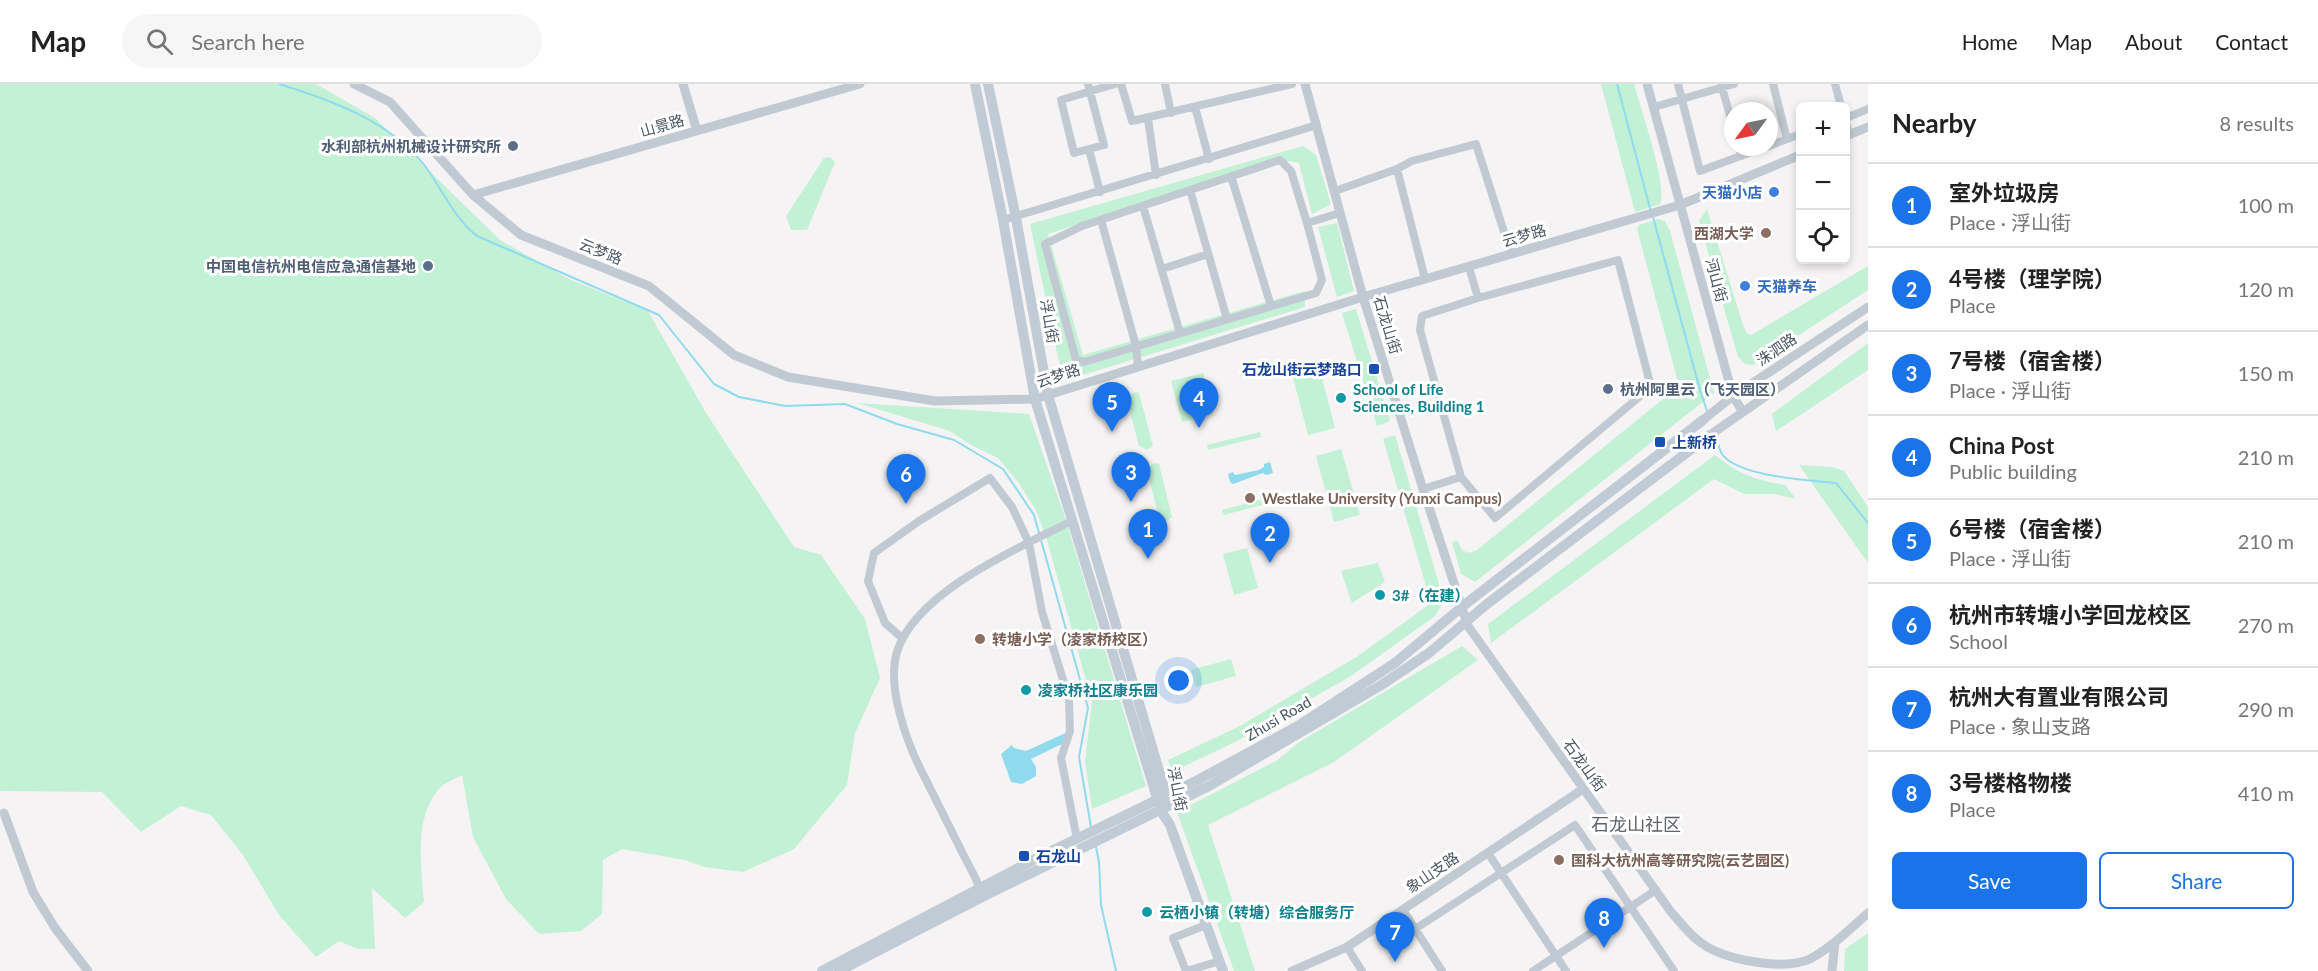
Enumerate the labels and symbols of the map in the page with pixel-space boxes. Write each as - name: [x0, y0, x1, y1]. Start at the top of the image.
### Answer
- north arrow: [1724, 102, 1778, 156]
- street label: 山景路: [638, 110, 686, 140]
- place label: 水利部杭州机械设计研究所: [321, 137, 501, 155]
- marker: 水利部杭州机械设计研究所: [506, 139, 520, 153]
- place label: 天猫小店: [1702, 183, 1762, 201]
- marker: 天猫小店: [1767, 185, 1781, 199]
- street label: 云梦路: [1500, 220, 1548, 250]
- place label: 西湖大学: [1694, 224, 1754, 242]
- marker: 西湖大学: [1759, 226, 1773, 240]
- street label: 云梦路: [577, 234, 625, 268]
- street label: 河山街: [1702, 256, 1732, 304]
- place label: 中国电信杭州电信应急通信基地: [206, 257, 416, 275]
- marker: 中国电信杭州电信应急通信基地: [421, 259, 435, 273]
- place label: 天猫养车: [1757, 277, 1817, 295]
- marker: 天猫养车: [1738, 279, 1752, 293]
- street label: 石龙山街: [1371, 294, 1405, 356]
- street label: 浮山街: [1037, 297, 1063, 345]
- street label: 洙泗路: [1752, 329, 1800, 369]
- street label: 云梦路: [1034, 359, 1082, 391]
- place label: 石龙山街云梦路口: [1242, 360, 1362, 378]
- marker: 石龙山街云梦路口: [1367, 362, 1381, 376]
- pin: 4: [1180, 378, 1218, 428]
- place label: School of Life Sciences, Building 1: [1353, 380, 1484, 415]
- place label: 杭州阿里云（飞天园区）: [1620, 380, 1785, 398]
- pin: 5: [1092, 382, 1132, 432]
- marker: 杭州阿里云（飞天园区）: [1601, 382, 1615, 396]
- marker: School of Life Sciences, Building 1: [1334, 391, 1348, 405]
- place label: 上新桥: [1672, 433, 1717, 451]
- marker: 上新桥: [1653, 435, 1667, 449]
- pin: 3: [1112, 452, 1150, 502]
- pin: 6: [886, 454, 926, 504]
- place label: Westlake University (Yunxi Campus): [1262, 489, 1502, 507]
- marker: Westlake University (Yunxi Campus): [1243, 491, 1257, 505]
- pin: 1: [1128, 510, 1168, 559]
- pin: 2: [1250, 514, 1290, 563]
- place label: 3#（在建）: [1392, 586, 1469, 604]
- marker: 3#（在建）: [1373, 588, 1387, 602]
- place label: 转塘小学（凌家桥校区）: [992, 630, 1157, 648]
- marker: 转塘小学（凌家桥校区）: [973, 632, 987, 646]
- your location: [1164, 666, 1193, 695]
- place label: 凌家桥社区康乐园: [1038, 681, 1158, 699]
- marker: 凌家桥社区康乐园: [1019, 683, 1033, 697]
- street label: Zhusi Road: [1242, 692, 1314, 744]
- street label: 石龙山街: [1560, 735, 1610, 795]
- street label: 浮山街: [1165, 765, 1191, 813]
- district label: 石龙山社区: [1591, 813, 1681, 835]
- place label: 石龙山: [1036, 847, 1081, 865]
- street label: 象山支路: [1402, 848, 1462, 896]
- marker: 石龙山: [1017, 849, 1031, 863]
- place label: 国科大杭州高等研究院(云艺园区): [1571, 851, 1789, 869]
- marker: 国科大杭州高等研究院(云艺园区): [1552, 853, 1566, 867]
- pin: 8: [1584, 898, 1624, 948]
- place label: 云栖小镇（转塘）综合服务厅: [1159, 903, 1354, 921]
- marker: 云栖小镇（转塘）综合服务厅: [1140, 905, 1154, 919]
- pin: 7: [1376, 912, 1414, 962]

